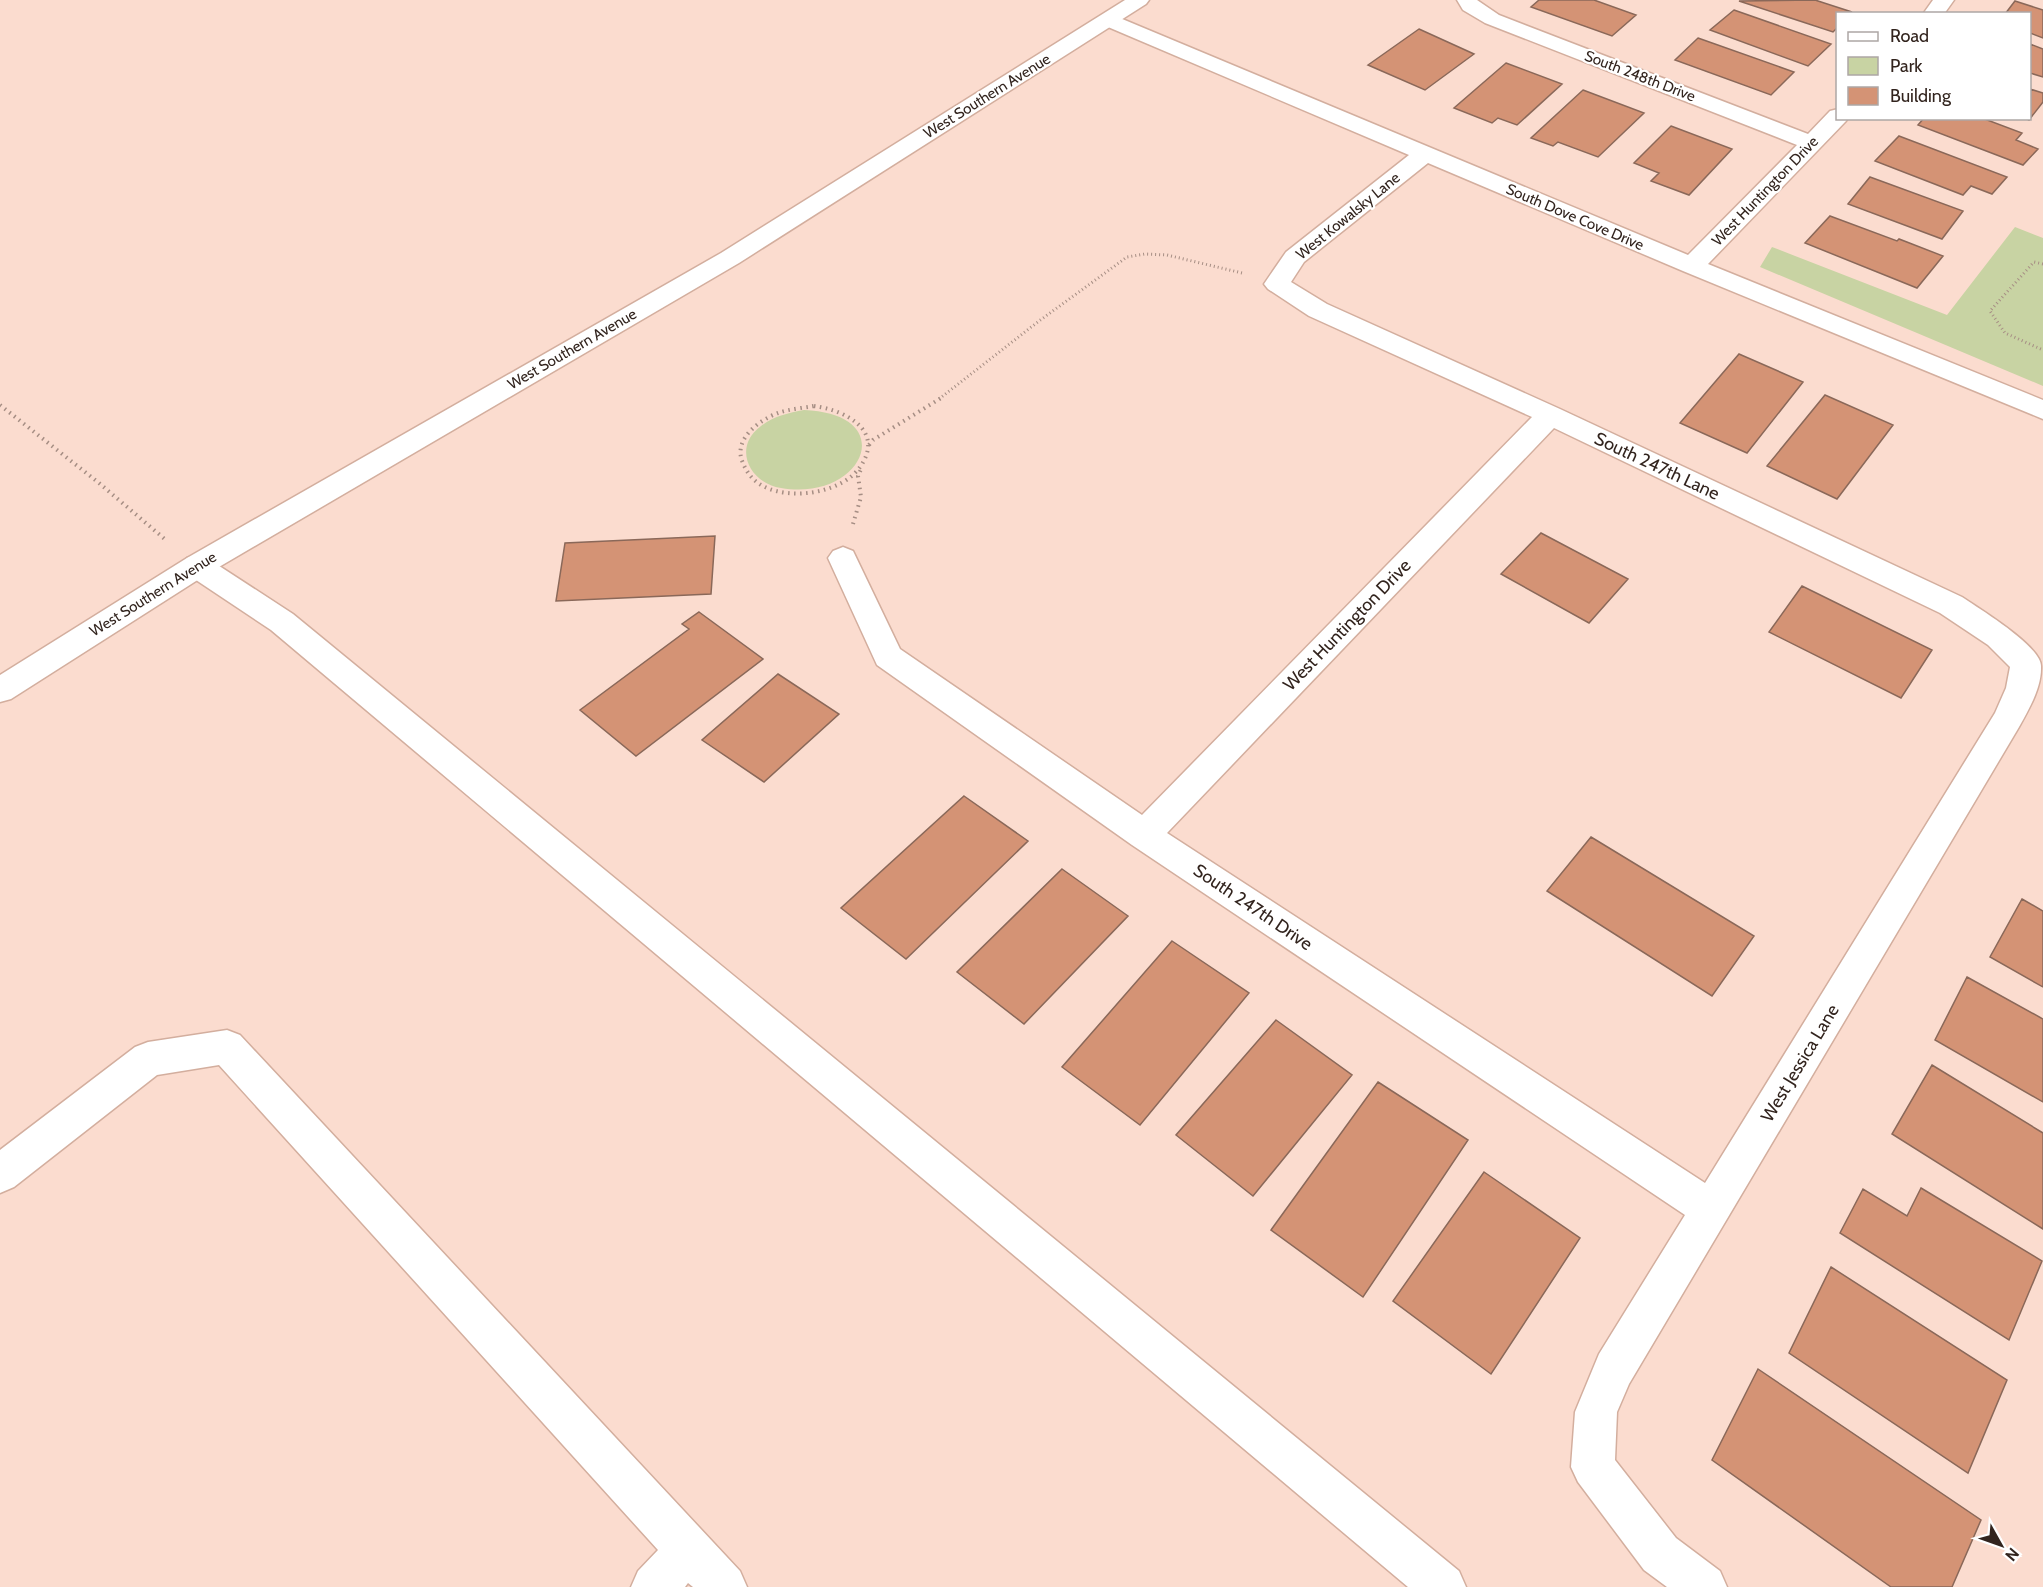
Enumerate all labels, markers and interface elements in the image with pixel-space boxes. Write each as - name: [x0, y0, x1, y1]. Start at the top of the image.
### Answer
- legend: [1836, 12, 2031, 120]
- text: Road: [1890, 25, 1929, 47]
- street label: South 248th Drive: [1582, 47, 1698, 106]
- street label: West Southern Avenue: [920, 50, 1054, 142]
- text: Park: [1890, 55, 1923, 77]
- text: Building: [1890, 85, 1952, 107]
- street label: West Huntington Drive: [1708, 132, 1822, 249]
- street label: West Kowalsky Lane: [1292, 168, 1404, 263]
- street label: South Dove Cove Drive: [1503, 180, 1647, 254]
- street label: West Southern Avenue: [504, 305, 640, 393]
- street label: South 247th Lane: [1591, 427, 1723, 505]
- street label: West Southern Avenue: [86, 548, 220, 640]
- street label: West Huntington Drive: [1279, 555, 1415, 695]
- street label: South 247th Drive: [1189, 859, 1317, 955]
- street label: West Jessica Lane: [1756, 1000, 1844, 1126]
- north arrow: [1971, 1515, 2031, 1575]
- text: N: [2001, 1544, 2023, 1565]

